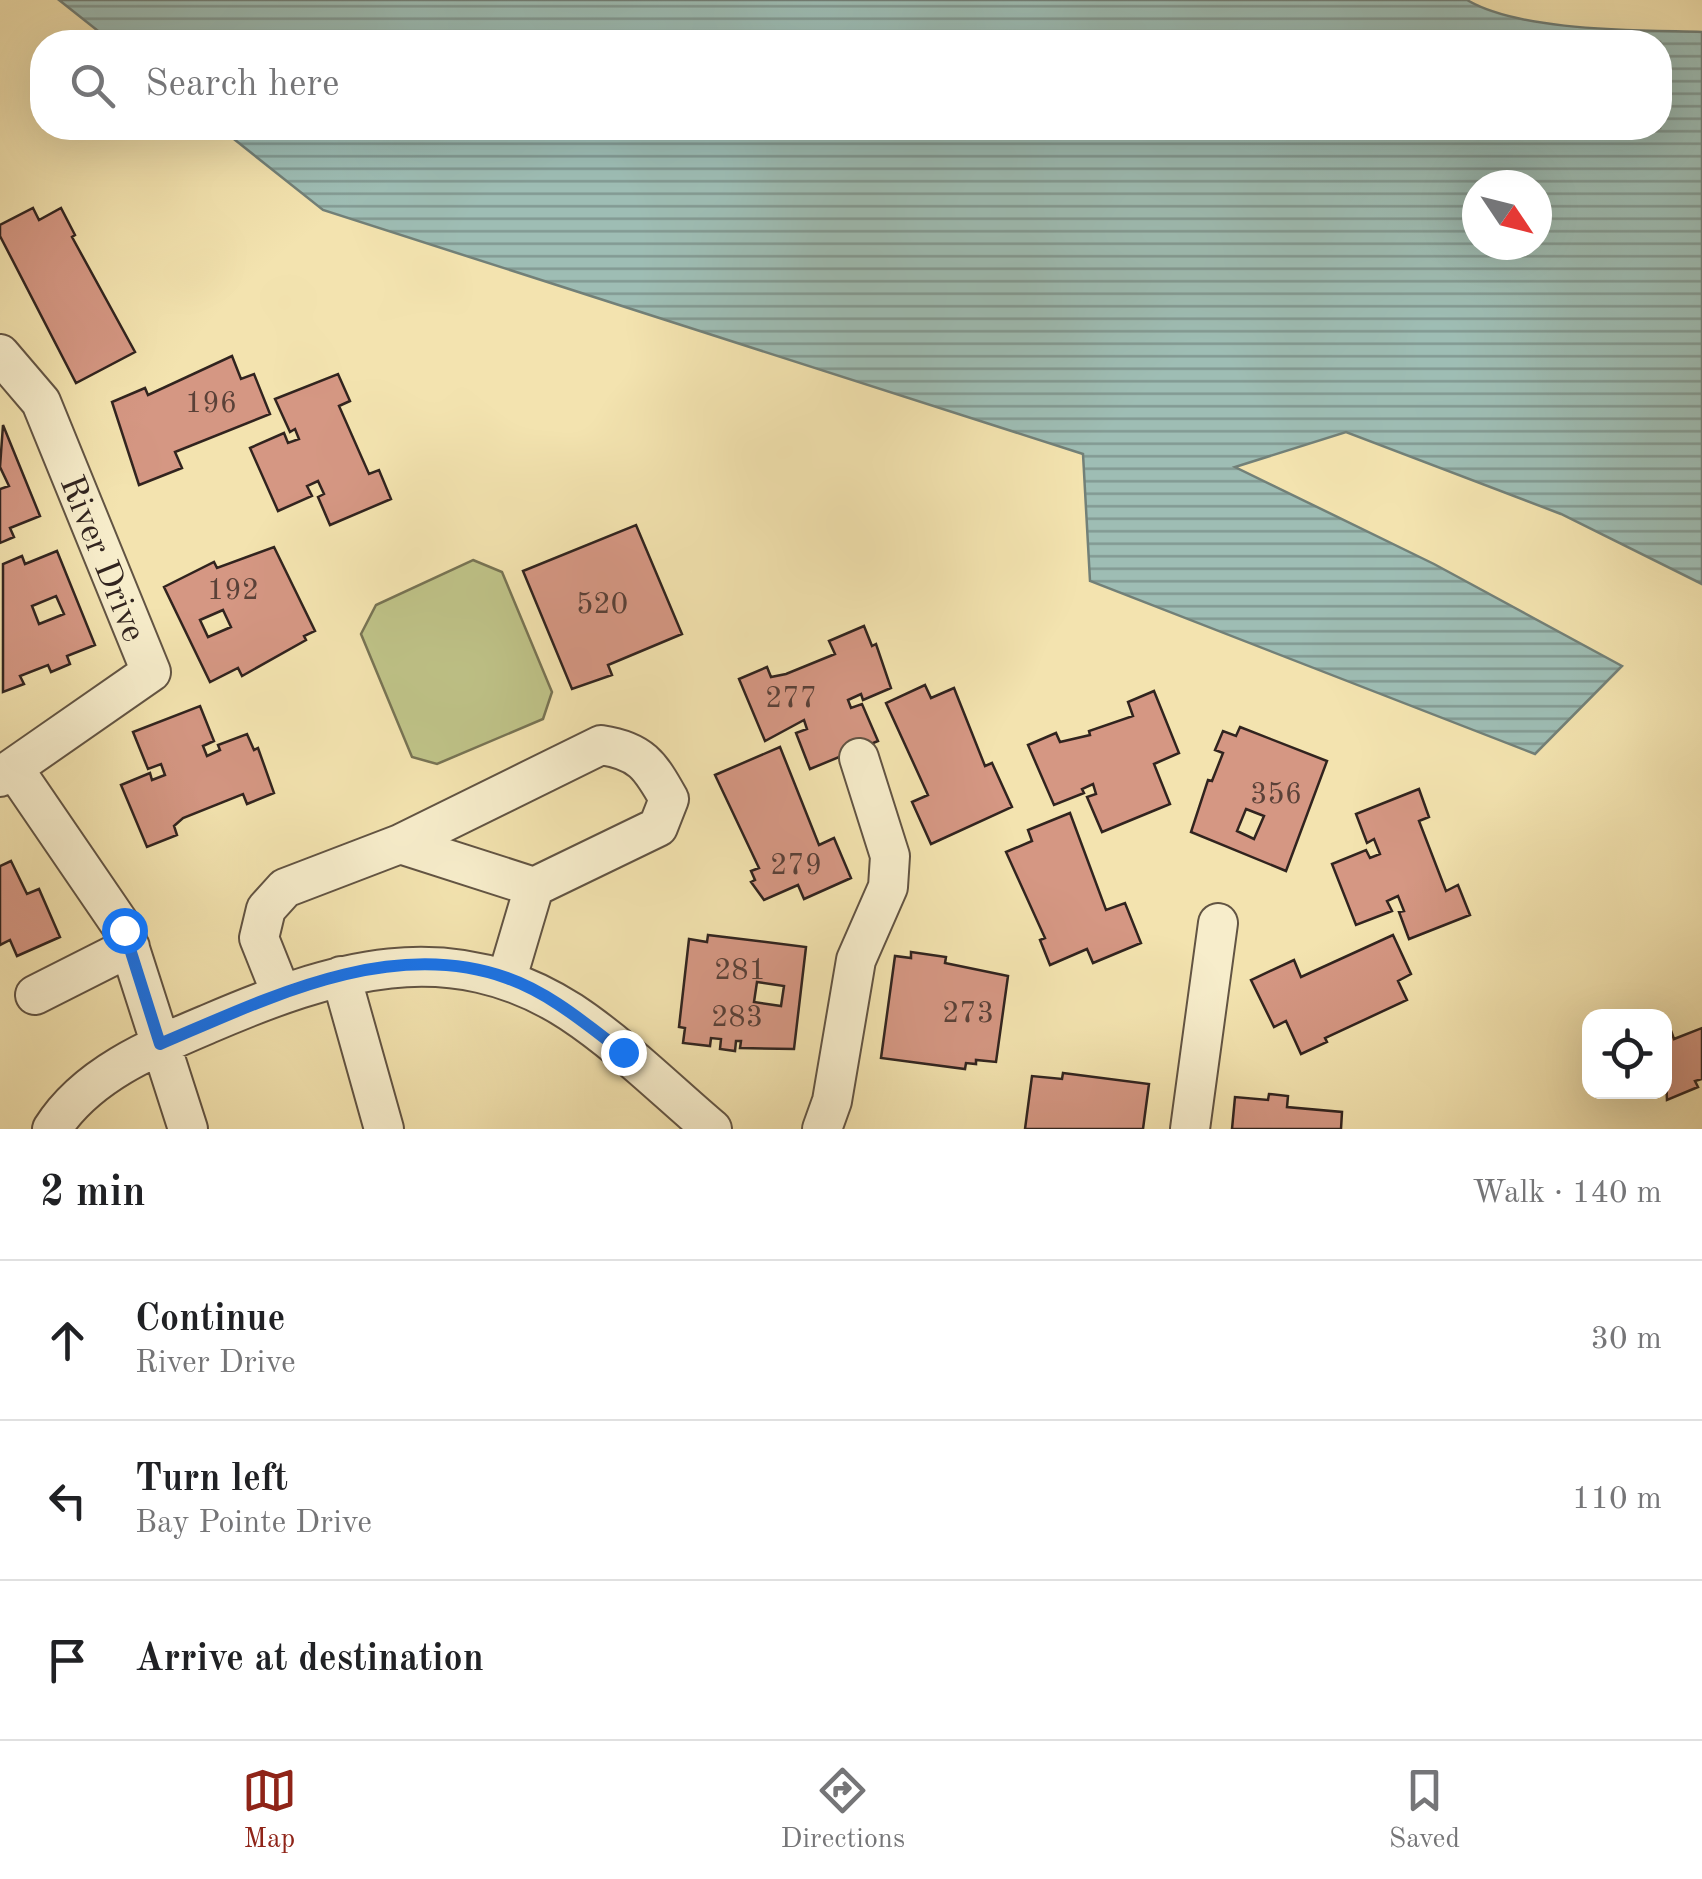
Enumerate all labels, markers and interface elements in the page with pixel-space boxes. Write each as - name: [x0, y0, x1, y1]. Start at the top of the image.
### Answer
- search box: [30, 30, 1672, 140]
- icon: search: [65, 58, 120, 113]
- text: Search here: [145, 66, 340, 104]
- north arrow: [1462, 170, 1552, 260]
- house number: 196: [185, 389, 237, 419]
- street label: River Drive: [53, 471, 151, 647]
- house number: 192: [207, 576, 259, 606]
- house number: 520: [576, 590, 628, 620]
- house number: 277: [765, 684, 817, 714]
- house number: 356: [1250, 780, 1302, 810]
- house number: 279: [770, 851, 822, 881]
- route start: [102, 908, 148, 954]
- house number: 281: [714, 956, 766, 986]
- house number: 273: [942, 999, 994, 1029]
- house number: 283: [711, 1003, 763, 1033]
- map controls: [1582, 1009, 1672, 1099]
- button: locate: [1582, 1009, 1672, 1099]
- route end: [601, 1030, 647, 1076]
- text: 2 min: [40, 1173, 146, 1215]
- text: Walk · 140 m: [1472, 1178, 1662, 1210]
- text: Continue: [135, 1301, 285, 1339]
- icon: ahead: [40, 1313, 95, 1368]
- text: 30 m: [1591, 1324, 1662, 1356]
- text: River Drive: [135, 1348, 296, 1380]
- text: Turn left: [135, 1461, 288, 1499]
- icon: left: [40, 1473, 95, 1528]
- text: 110 m: [1572, 1484, 1662, 1516]
- text: Bay Pointe Drive: [135, 1508, 372, 1540]
- icon: arrive: [40, 1633, 95, 1688]
- text: Arrive at destination: [135, 1641, 484, 1679]
- tab: Map: [242, 1763, 297, 1858]
- tab: Directions: [781, 1763, 905, 1858]
- tab: Saved: [1389, 1763, 1460, 1858]

